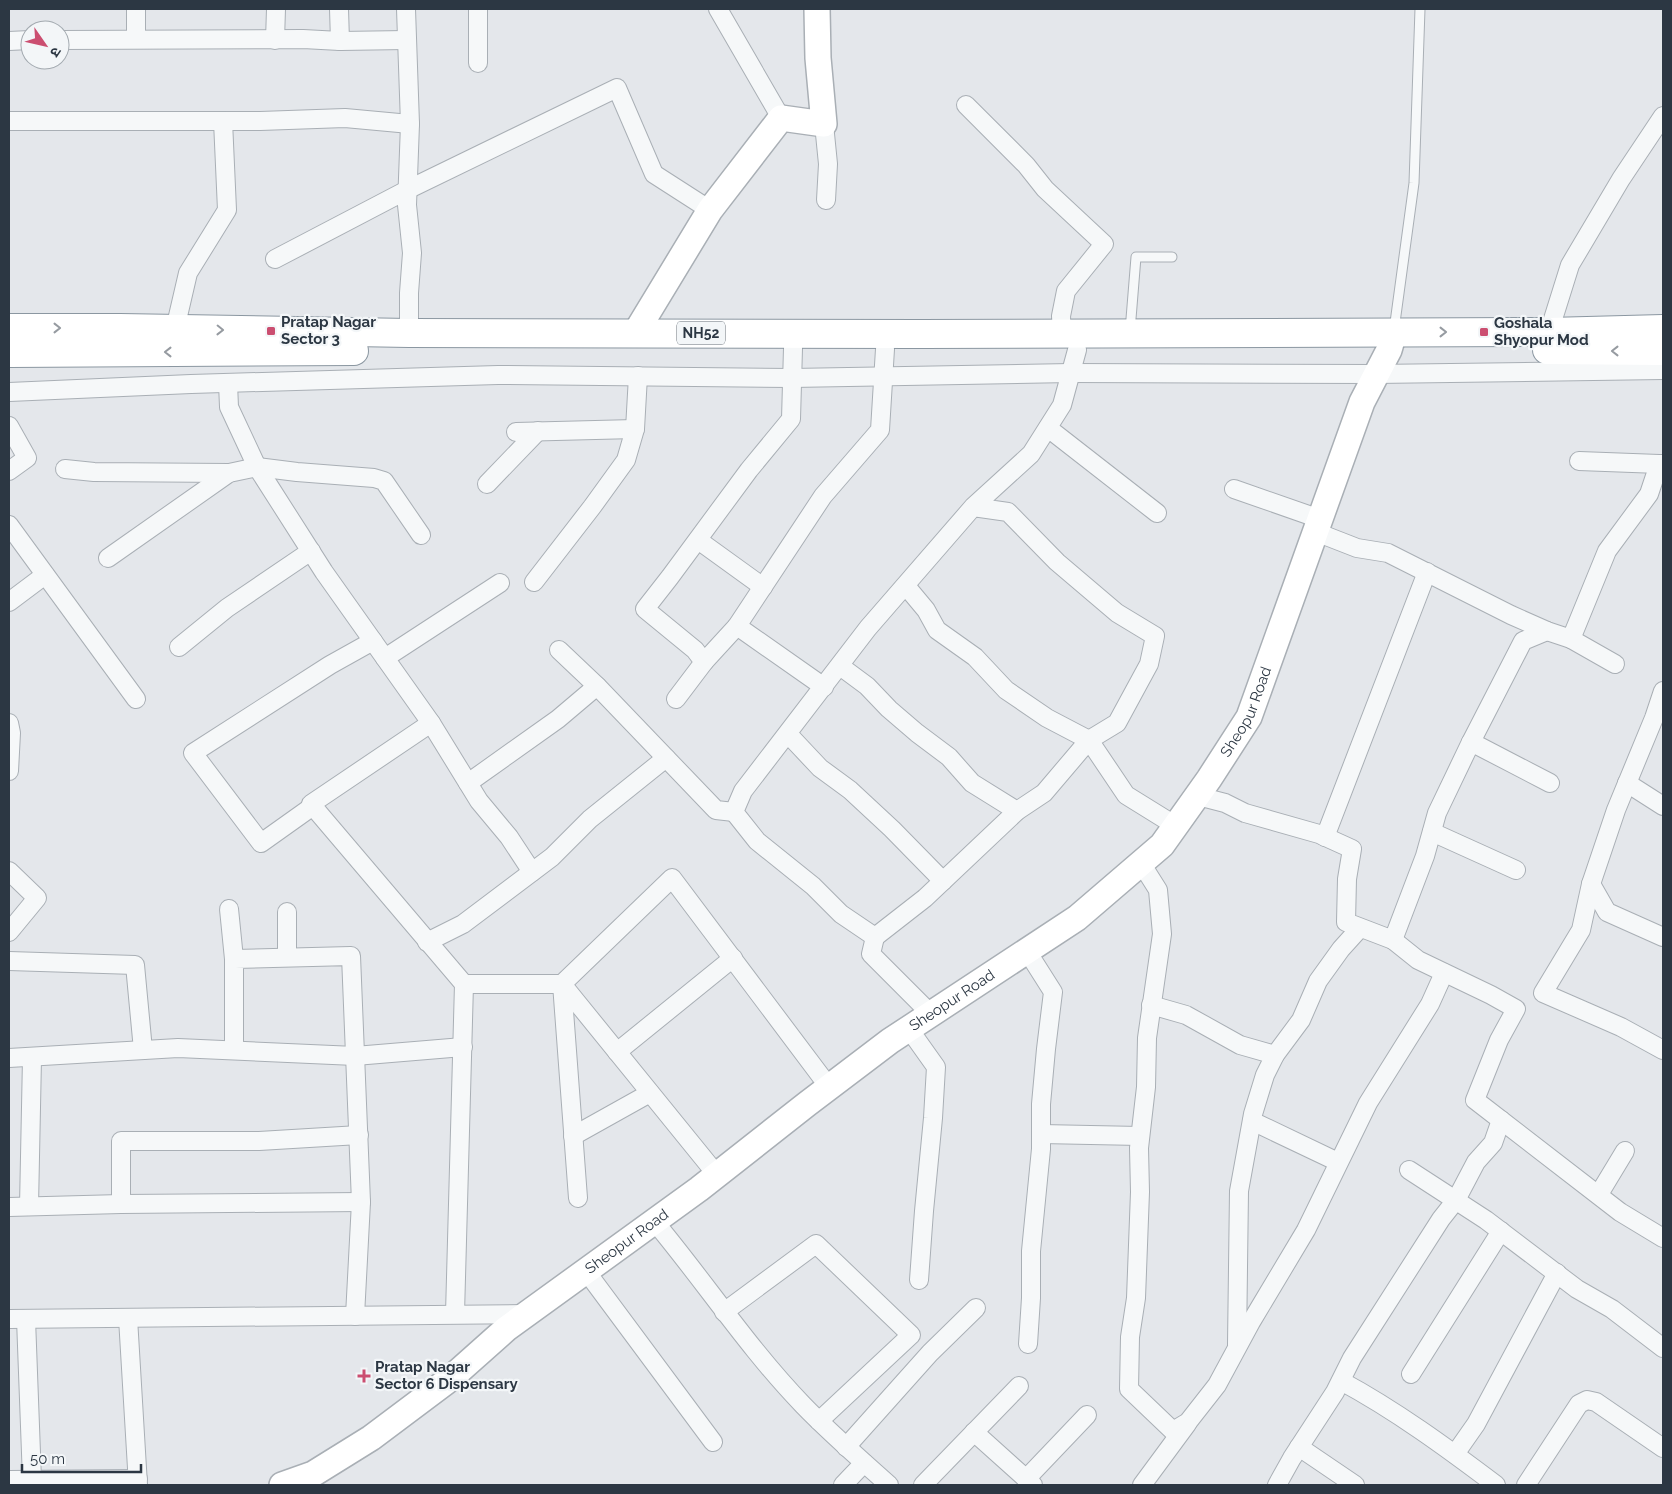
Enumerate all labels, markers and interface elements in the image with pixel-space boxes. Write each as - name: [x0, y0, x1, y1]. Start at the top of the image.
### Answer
- north arrow: [20, 20, 70, 70]
- text: उ: [46, 44, 65, 61]
- place label: Pratap Nagar Sector 3: [281, 313, 376, 348]
- place label: Goshala Shyopur Mod: [1494, 314, 1589, 349]
- road number: NH52: [677, 322, 725, 344]
- one-way arrow: [54, 323, 62, 333]
- one-way arrow: [216, 325, 224, 335]
- marker: Pratap Nagar Sector 3: [265, 325, 277, 337]
- marker: Goshala Shyopur Mod: [1478, 326, 1490, 338]
- one-way arrow: [1440, 327, 1447, 337]
- one-way arrow: [1610, 346, 1618, 356]
- one-way arrow: [164, 347, 172, 357]
- street label: Sheopur Road: [1217, 664, 1275, 760]
- street label: Sheopur Road: [906, 966, 998, 1035]
- street label: Sheopur Road: [582, 1205, 672, 1278]
- place label: Pratap Nagar Sector 6 Dispensary: [375, 1358, 518, 1393]
- marker: Pratap Nagar Sector 6 Dispensary: [357, 1369, 371, 1383]
- scale bar: [22, 1442, 141, 1474]
- text: 50 m: [30, 1450, 65, 1468]

